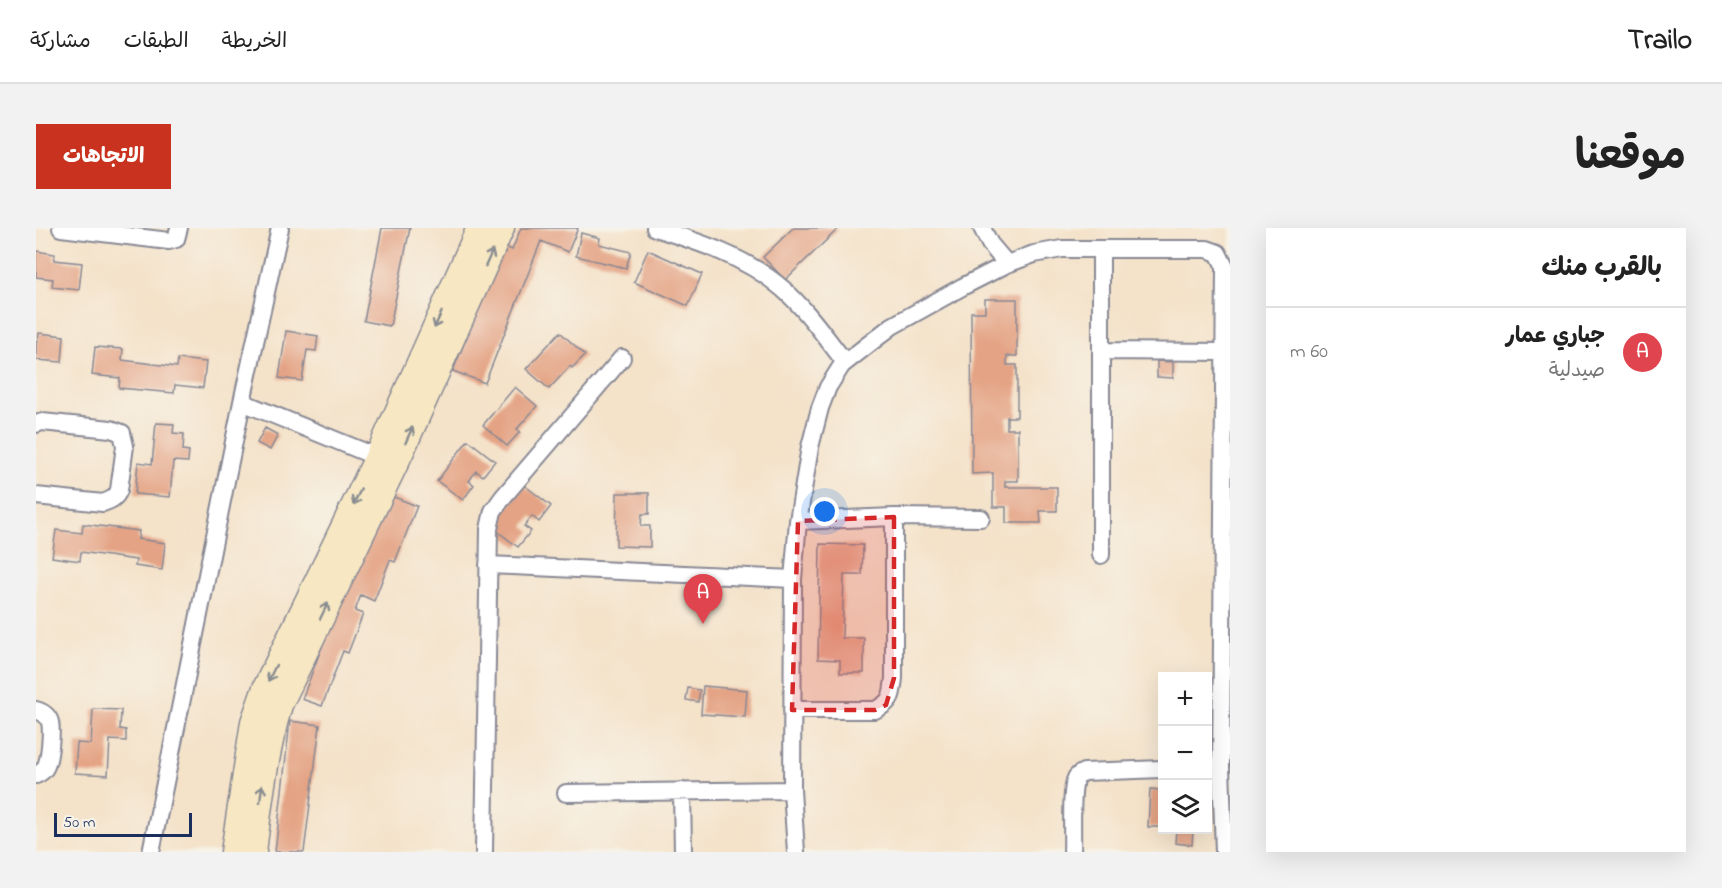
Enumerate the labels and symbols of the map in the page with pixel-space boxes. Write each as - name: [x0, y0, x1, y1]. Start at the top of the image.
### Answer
- one-way arrow: [484, 249, 495, 267]
- one-way arrow: [432, 310, 444, 328]
- one-way arrow: [403, 427, 415, 445]
- one-way arrow: [351, 488, 363, 506]
- your location: [810, 497, 839, 526]
- pin: A: [684, 574, 722, 624]
- one-way arrow: [318, 602, 330, 620]
- one-way arrow: [266, 663, 278, 681]
- one-way arrow: [255, 784, 266, 804]
- scale bar: [54, 810, 192, 838]

